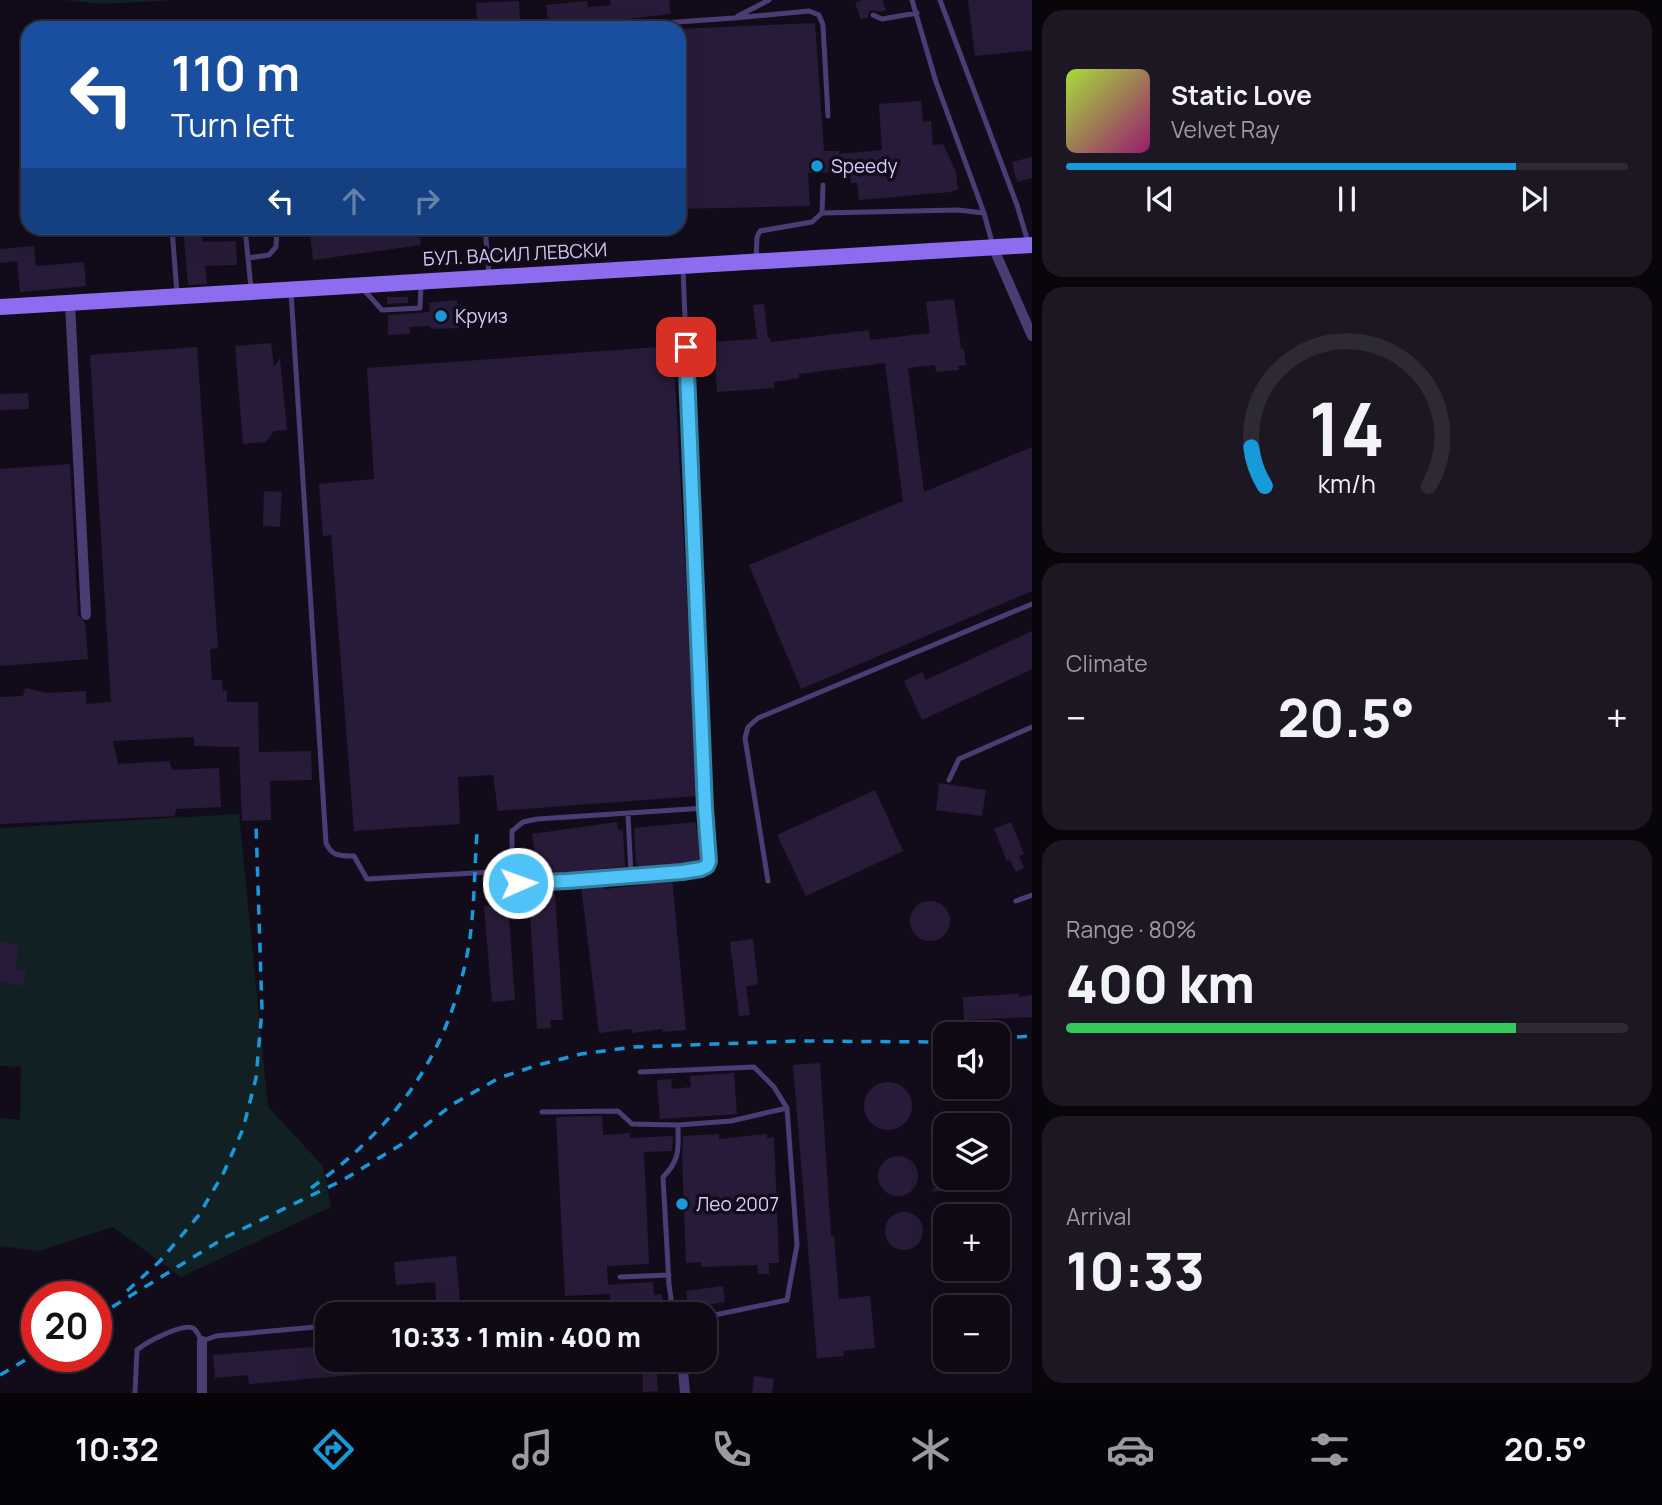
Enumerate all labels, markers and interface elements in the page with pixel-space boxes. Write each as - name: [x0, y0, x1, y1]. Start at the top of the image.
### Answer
- text: 110 m: [171, 39, 300, 106]
- icon: left: [56, 49, 147, 140]
- text: Static Love: [1171, 77, 1312, 113]
- text: Turn left: [171, 103, 295, 147]
- text: Velvet Ray: [1171, 113, 1280, 145]
- place label: Speedy: [831, 153, 897, 179]
- marker: Speedy: [809, 158, 825, 174]
- icon: previous: [1141, 180, 1179, 218]
- icon: pause: [1328, 180, 1366, 218]
- icon: next: [1515, 180, 1553, 218]
- icon: left: [262, 182, 300, 220]
- icon: ahead: [335, 182, 373, 220]
- icon: right: [408, 182, 446, 220]
- street label: БУЛ. ВАСИЛ ЛЕВСКИ: [422, 236, 608, 272]
- place label: Круиз: [455, 303, 508, 329]
- marker: Круиз: [433, 308, 449, 324]
- pin: [656, 317, 716, 377]
- icon: arrive: [667, 328, 705, 366]
- text: 14: [1309, 378, 1385, 478]
- text: km/h: [1318, 466, 1376, 501]
- text: Climate: [1066, 647, 1148, 679]
- text: 20.5°: [1278, 682, 1415, 753]
- text: −: [1066, 691, 1087, 743]
- text: +: [1606, 691, 1628, 743]
- position arrow: [481, 846, 555, 920]
- text: Range · 80%: [1066, 913, 1197, 945]
- text: 400 km: [1066, 948, 1255, 1019]
- map controls: [933, 1022, 1010, 1372]
- button: sound: [933, 1022, 1010, 1099]
- button: layers: [933, 1113, 1010, 1190]
- place label: Лео 2007: [696, 1191, 779, 1217]
- marker: Лео 2007: [674, 1196, 690, 1212]
- text: Arrival: [1066, 1200, 1132, 1232]
- button: +: [933, 1204, 1010, 1281]
- text: 10:33: [1066, 1235, 1205, 1306]
- speed limit sign: 20: [21, 1281, 112, 1372]
- button: −: [933, 1295, 1010, 1372]
- text: 10:33 · 1 min · 400 m: [391, 1319, 641, 1355]
- icon: directions: [309, 1425, 358, 1474]
- icon: music: [508, 1425, 557, 1474]
- icon: phone: [707, 1425, 756, 1474]
- icon: climate: [906, 1425, 955, 1474]
- icon: car: [1106, 1425, 1155, 1474]
- icon: filters: [1305, 1425, 1354, 1474]
- text: 10:32: [75, 1427, 159, 1471]
- text: 20.5°: [1504, 1427, 1587, 1471]

